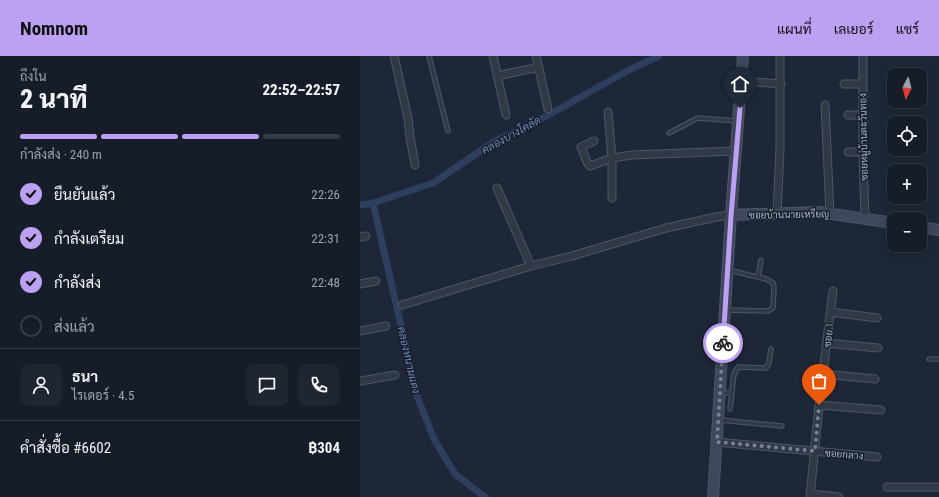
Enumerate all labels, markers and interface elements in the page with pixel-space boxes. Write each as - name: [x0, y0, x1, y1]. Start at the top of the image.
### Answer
- text: Nomnom: [20, 17, 88, 40]
- text: แผนที่: [777, 21, 812, 37]
- text: เลเยอร์: [834, 21, 874, 37]
- text: แชร์: [896, 21, 919, 37]
- pin: [723, 67, 757, 108]
- north arrow: [887, 68, 927, 108]
- map controls: [887, 68, 927, 252]
- text: ถึงใน: [20, 69, 47, 84]
- icon: home: [729, 73, 751, 95]
- text: 22:52–22:57: [262, 81, 340, 99]
- text: 2 นาที: [20, 84, 88, 114]
- street label: ซอยหมู่บ้านตะวันทอง: [856, 93, 872, 181]
- water label: คลองบางโคลัด: [478, 112, 543, 157]
- button: locate: [887, 116, 927, 156]
- text: กำลังส่ง · 240 m: [20, 147, 102, 162]
- button: +: [887, 164, 927, 204]
- icon: check: [20, 183, 42, 205]
- text: ยืนยันแล้ว: [54, 186, 115, 204]
- text: 22:26: [311, 187, 340, 202]
- street label: ซอยบ้านนายเหรียญ: [749, 207, 829, 222]
- button: −: [887, 212, 927, 252]
- icon: check: [20, 227, 42, 249]
- text: กำลังเตรียม: [54, 230, 124, 248]
- text: 22:31: [311, 231, 340, 246]
- icon: check: [20, 271, 42, 293]
- text: กำลังส่ง: [54, 274, 101, 292]
- text: 22:48: [311, 275, 340, 290]
- text: ส่งแล้ว: [54, 318, 95, 336]
- street label: ซอย 1: [822, 322, 835, 348]
- courier: [703, 323, 743, 363]
- water label: คลองหนามแดง: [394, 325, 423, 395]
- icon: bike: [712, 332, 734, 354]
- button: person: [20, 364, 62, 406]
- button: chat: [246, 364, 288, 406]
- button: phone: [298, 364, 340, 406]
- pin: [802, 364, 836, 405]
- text: ธนา: [72, 368, 98, 386]
- icon: bag: [808, 370, 830, 392]
- text: ไรเดอร์ · 4.5: [72, 388, 134, 403]
- text: คำสั่งซื้อ #6602: [20, 439, 111, 457]
- text: ฿304: [308, 439, 340, 457]
- street label: ซอยกลาง: [824, 447, 864, 462]

